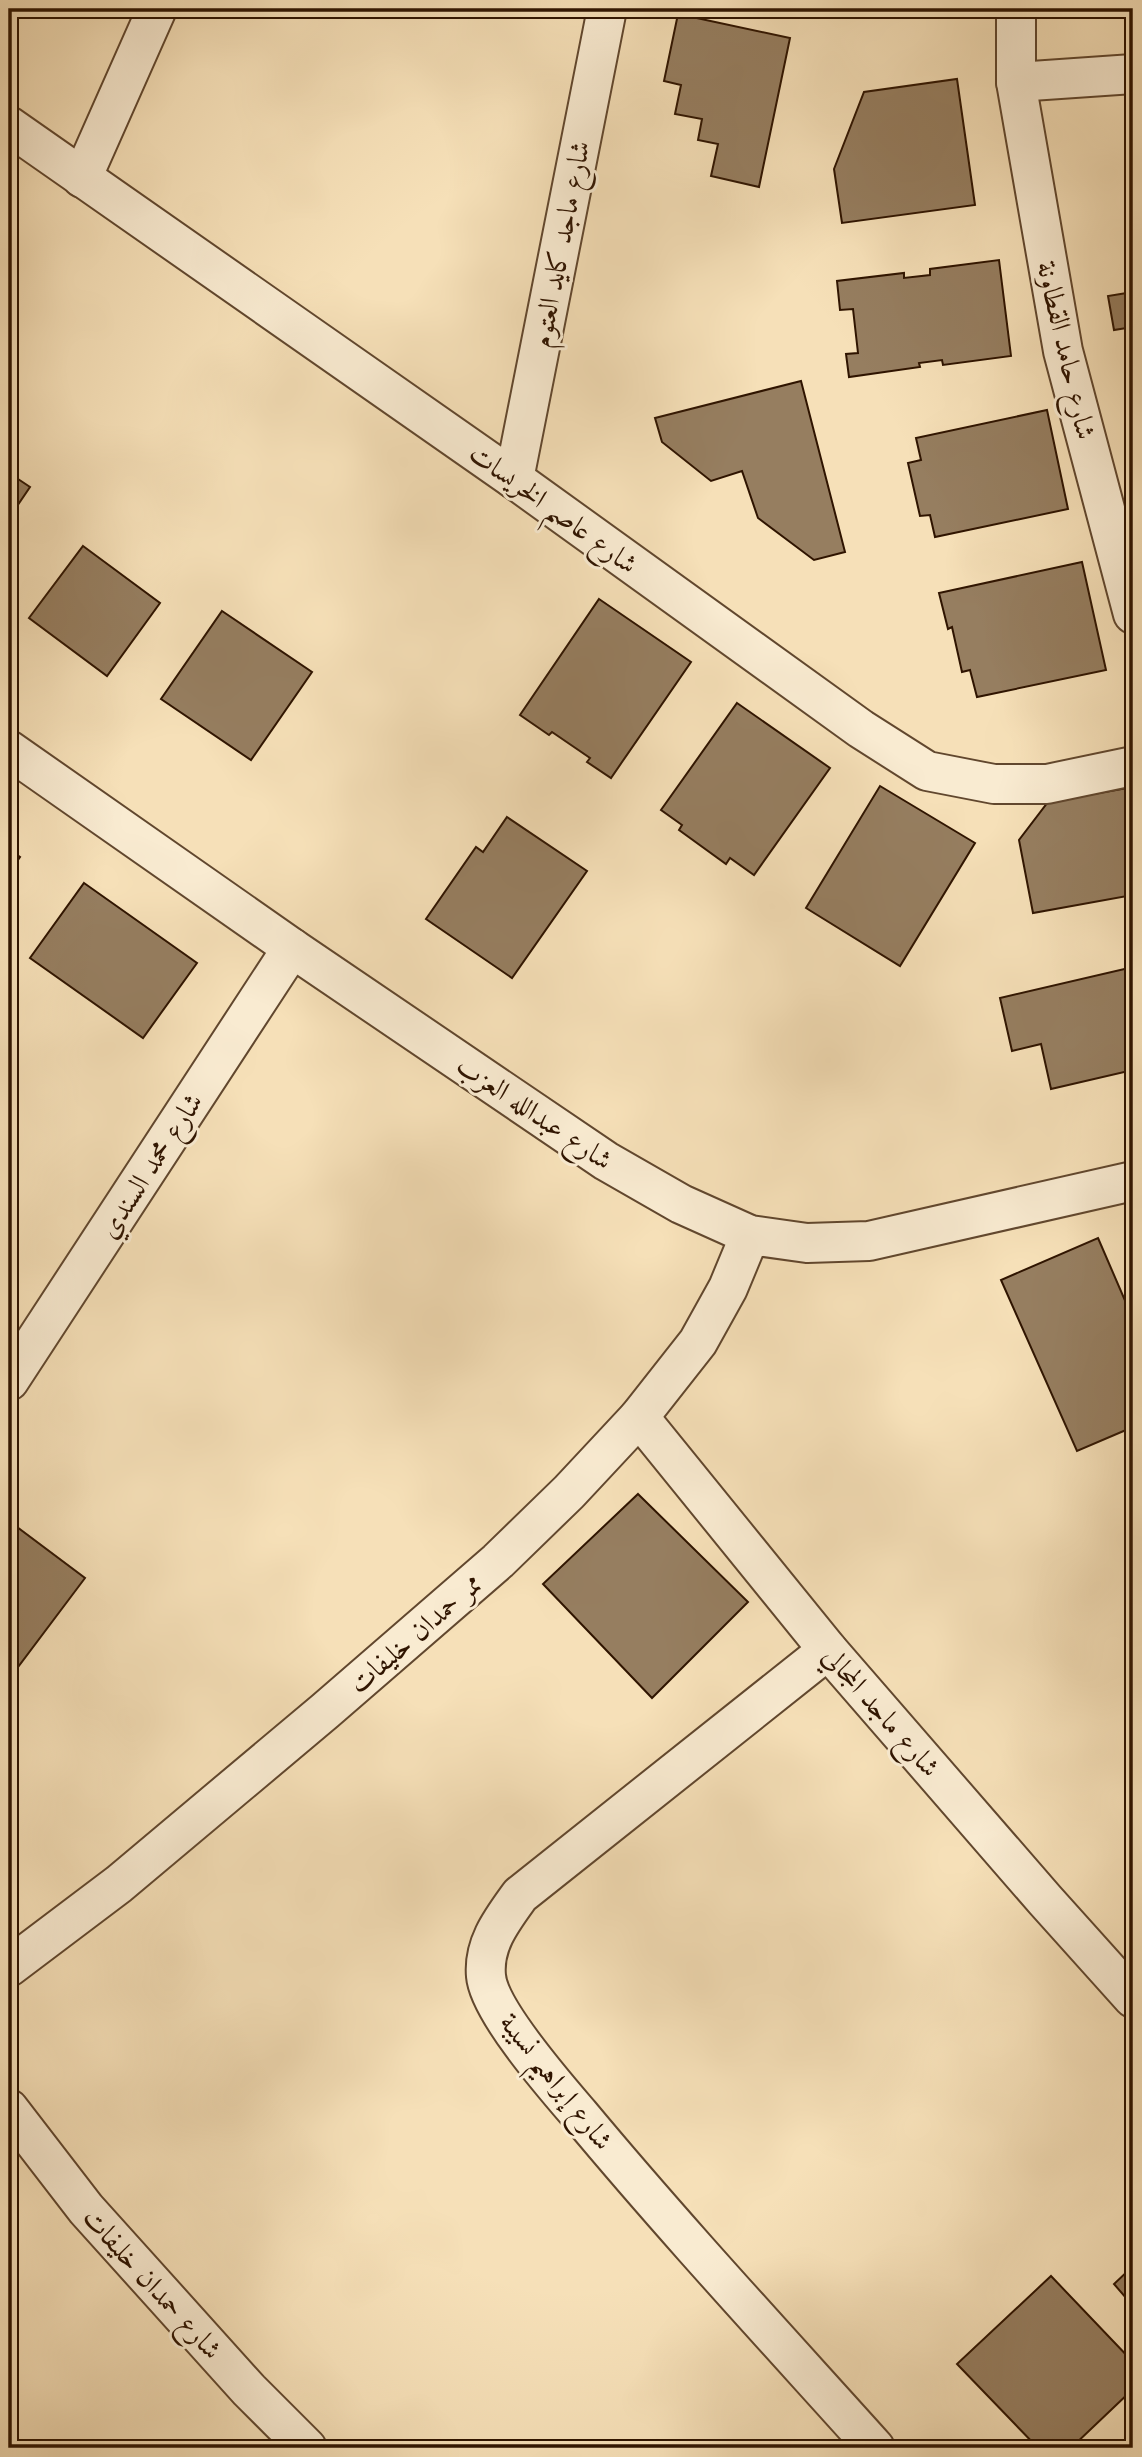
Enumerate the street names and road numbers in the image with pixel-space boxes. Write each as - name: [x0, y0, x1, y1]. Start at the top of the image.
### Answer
- street label: شارع ماجد كايد العتوم: [527, 139, 605, 352]
- street label: شارع حامد القطاونة: [1023, 259, 1098, 444]
- street label: شارع عاصم الخريسات: [457, 440, 641, 590]
- street label: شارع عبدالله العزب: [447, 1052, 616, 1183]
- street label: شارع محمد السندي: [96, 1089, 215, 1248]
- street label: ممر حمدان خليفات: [345, 1570, 489, 1701]
- street label: شارع ماجد المجالي: [811, 1642, 944, 1788]
- street label: شارع إبراهيم نسيبة: [484, 2009, 616, 2163]
- street label: شارع حمدان خليفات: [71, 2204, 225, 2370]

